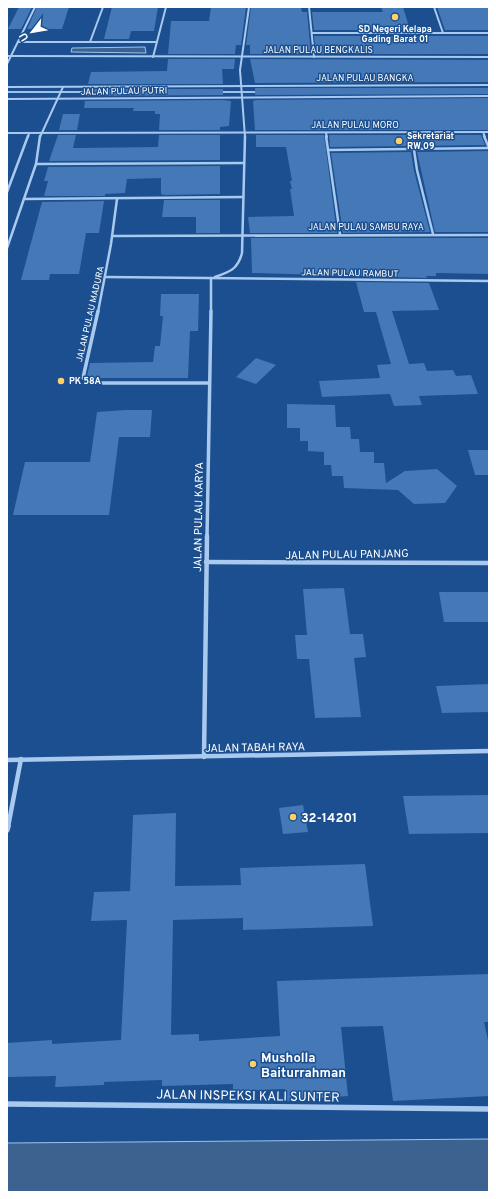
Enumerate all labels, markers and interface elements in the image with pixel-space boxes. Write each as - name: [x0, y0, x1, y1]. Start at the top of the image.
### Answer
- north arrow: [12, 12, 52, 52]
- marker: SD Negeri Kelapa Gading Barat 01: [390, 12, 400, 22]
- place label: SD Negeri Kelapa Gading Barat 01: [358, 24, 432, 45]
- text: U: [16, 30, 32, 44]
- street label: JALAN PULAU BENGKALIS: [263, 45, 373, 56]
- street label: JALAN PULAU BANGKA: [316, 73, 414, 84]
- street label: JALAN PULAU PUTRI: [81, 85, 167, 98]
- street label: JALAN PULAU MORO: [311, 120, 399, 131]
- place label: Sekretariat RW 09: [407, 131, 455, 152]
- marker: Sekretariat RW 09: [394, 136, 404, 146]
- street label: JALAN PULAU SAMBU RAYA: [308, 222, 424, 233]
- street label: JALAN PULAU MADURA: [74, 265, 107, 363]
- street label: JALAN PULAU RAMBUT: [301, 267, 399, 280]
- marker: PK 58A: [56, 376, 66, 386]
- place label: PK 58A: [69, 376, 101, 387]
- street label: JALAN PULAU KARYA: [191, 462, 207, 572]
- street label: JALAN PULAU PANJANG: [285, 547, 409, 563]
- street label: JALAN TABAH RAYA: [205, 740, 305, 756]
- place label: 32-14201: [301, 811, 357, 827]
- marker: 32-14201: [288, 812, 298, 822]
- place label: Musholla Baiturrahman: [261, 1051, 346, 1082]
- marker: Musholla Baiturrahman: [248, 1059, 258, 1069]
- street label: JALAN INSPEKSI KALI SUNTER: [156, 1087, 340, 1107]

